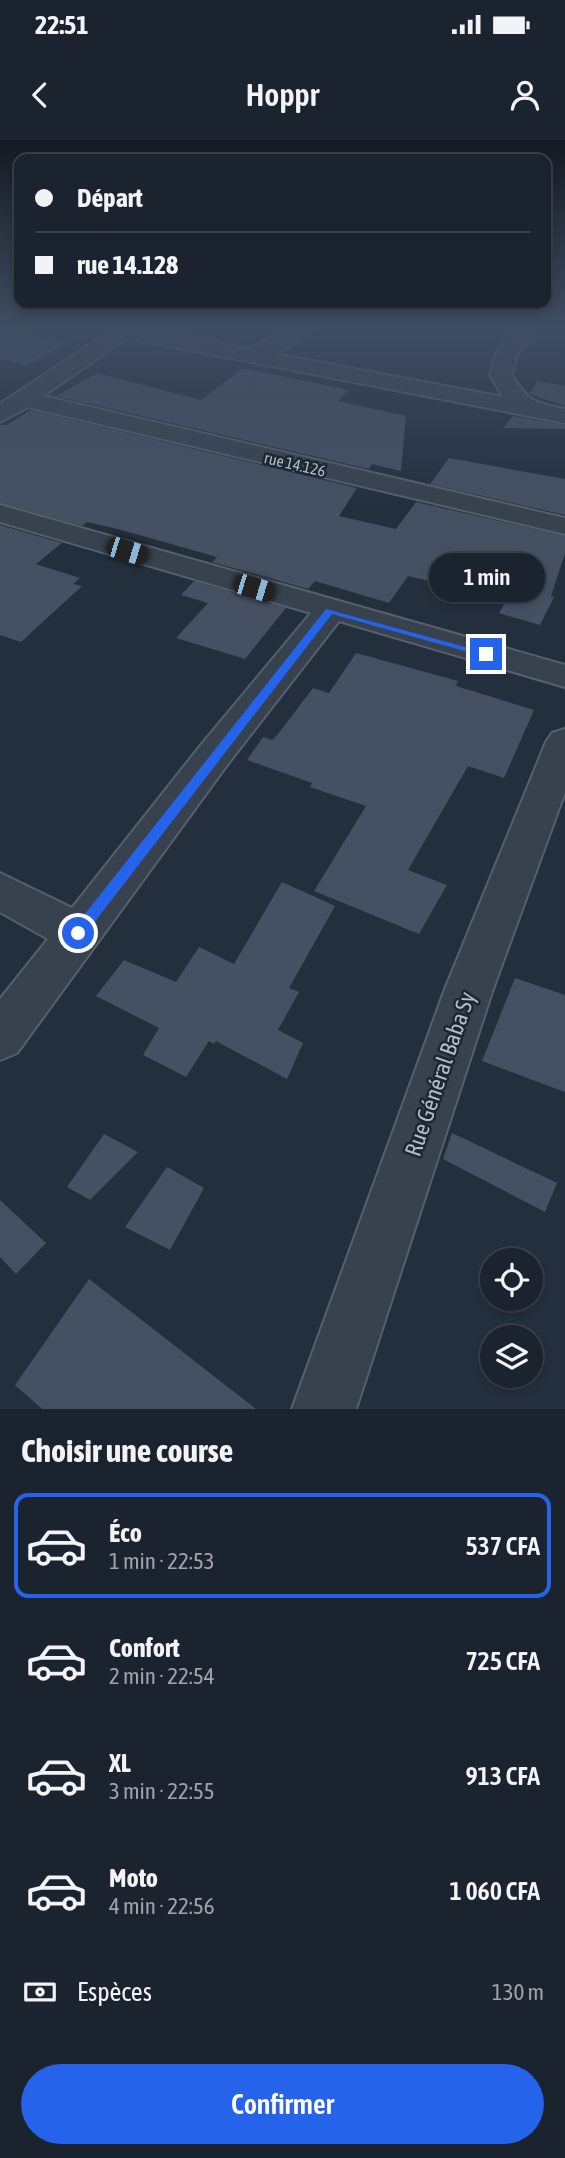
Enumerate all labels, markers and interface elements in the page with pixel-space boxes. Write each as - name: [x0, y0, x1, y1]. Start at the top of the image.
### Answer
- text: 22:51: [35, 10, 89, 40]
- icon: back: [21, 76, 59, 114]
- text: Hoppr: [246, 76, 319, 113]
- icon: person: [506, 76, 544, 114]
- text: Départ: [77, 183, 143, 213]
- text: rue 14.128: [77, 250, 178, 280]
- street label: rue 14.126: [263, 448, 327, 480]
- car: [104, 535, 151, 567]
- callout: 1 min: [428, 552, 544, 602]
- text: 1 min: [464, 564, 510, 590]
- car: [231, 572, 278, 604]
- route end: [470, 638, 502, 670]
- route start: [62, 917, 94, 949]
- street label: Rue Général Baba Sy: [400, 988, 480, 1160]
- map controls: [480, 1248, 543, 1388]
- button: locate: [480, 1248, 543, 1311]
- button: layers: [480, 1325, 543, 1388]
- text: Choisir une course: [21, 1432, 233, 1469]
- icon: car: [25, 1514, 88, 1577]
- text: Éco: [109, 1518, 142, 1548]
- text: 537 CFA: [465, 1531, 540, 1561]
- text: 1 min · 22:53: [109, 1548, 215, 1574]
- icon: car: [25, 1629, 88, 1692]
- text: Confort: [109, 1633, 180, 1663]
- text: 725 CFA: [465, 1646, 540, 1676]
- text: 2 min · 22:54: [109, 1663, 215, 1689]
- icon: car: [25, 1744, 88, 1807]
- text: XL: [109, 1748, 131, 1778]
- text: 913 CFA: [465, 1761, 540, 1791]
- text: 3 min · 22:55: [109, 1778, 215, 1804]
- icon: car: [25, 1859, 88, 1922]
- text: Moto: [109, 1863, 158, 1893]
- text: 1 060 CFA: [450, 1876, 540, 1906]
- text: 4 min · 22:56: [109, 1893, 215, 1919]
- icon: cash: [21, 1973, 59, 2011]
- text: Espèces: [77, 1977, 152, 2007]
- text: 130 m: [492, 1979, 544, 2005]
- button: Confirmer: [21, 2064, 544, 2144]

